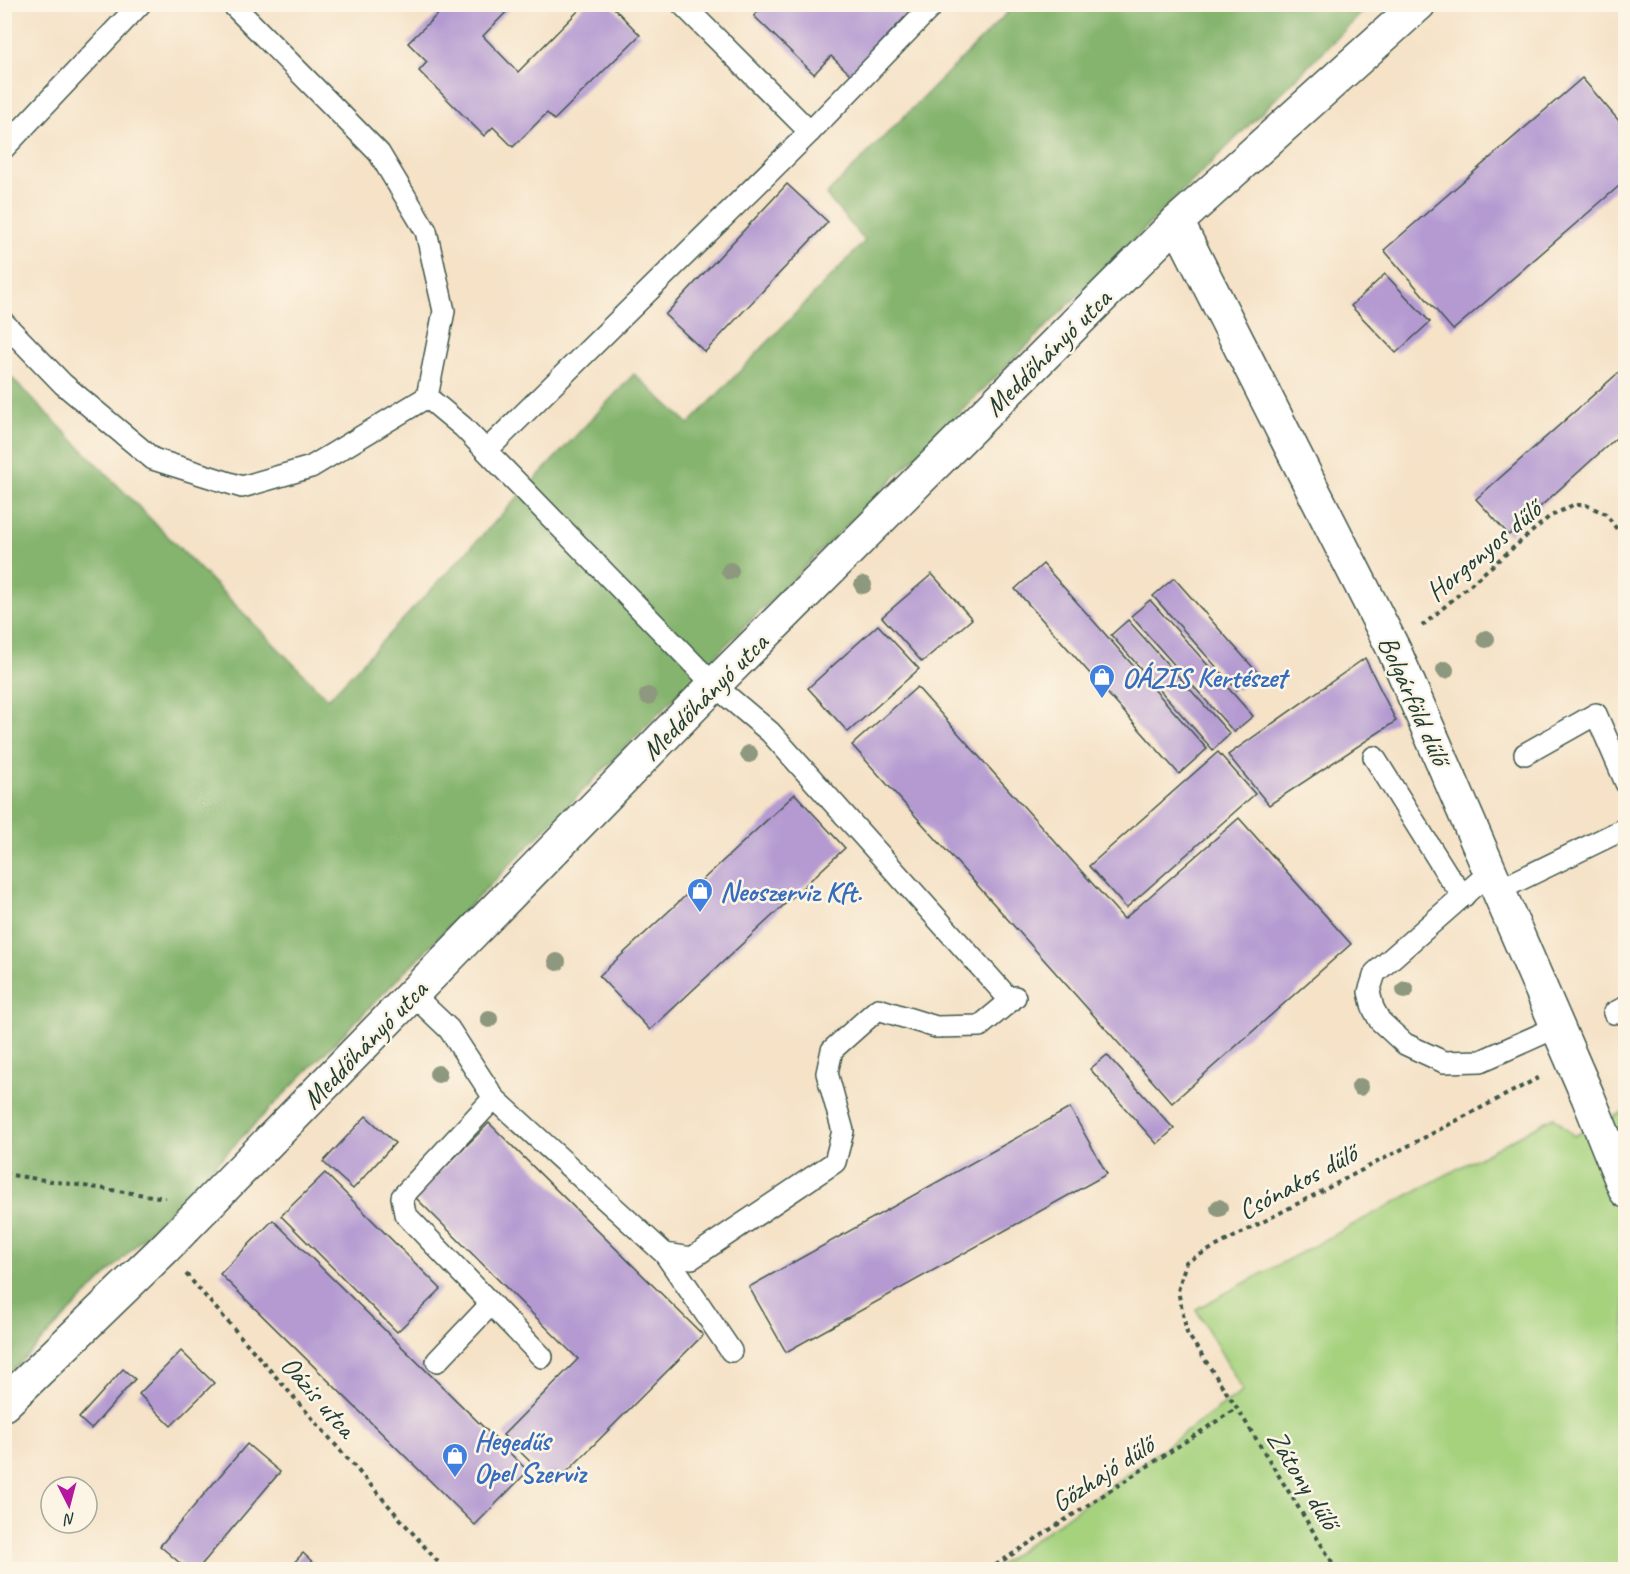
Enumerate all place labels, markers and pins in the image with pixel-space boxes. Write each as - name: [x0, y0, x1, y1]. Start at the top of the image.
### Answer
- place label: OÁZIS Kertészet: [1122, 660, 1291, 695]
- shop icon: OÁZIS Kertészet: [1087, 662, 1117, 700]
- place label: Neoszerviz Kft.: [720, 874, 862, 909]
- shop icon: Neoszerviz Kft.: [685, 876, 715, 914]
- place label: Hegedűs Opel Szerviz: [474, 1423, 588, 1490]
- shop icon: Hegedűs Opel Szerviz: [440, 1441, 470, 1479]

